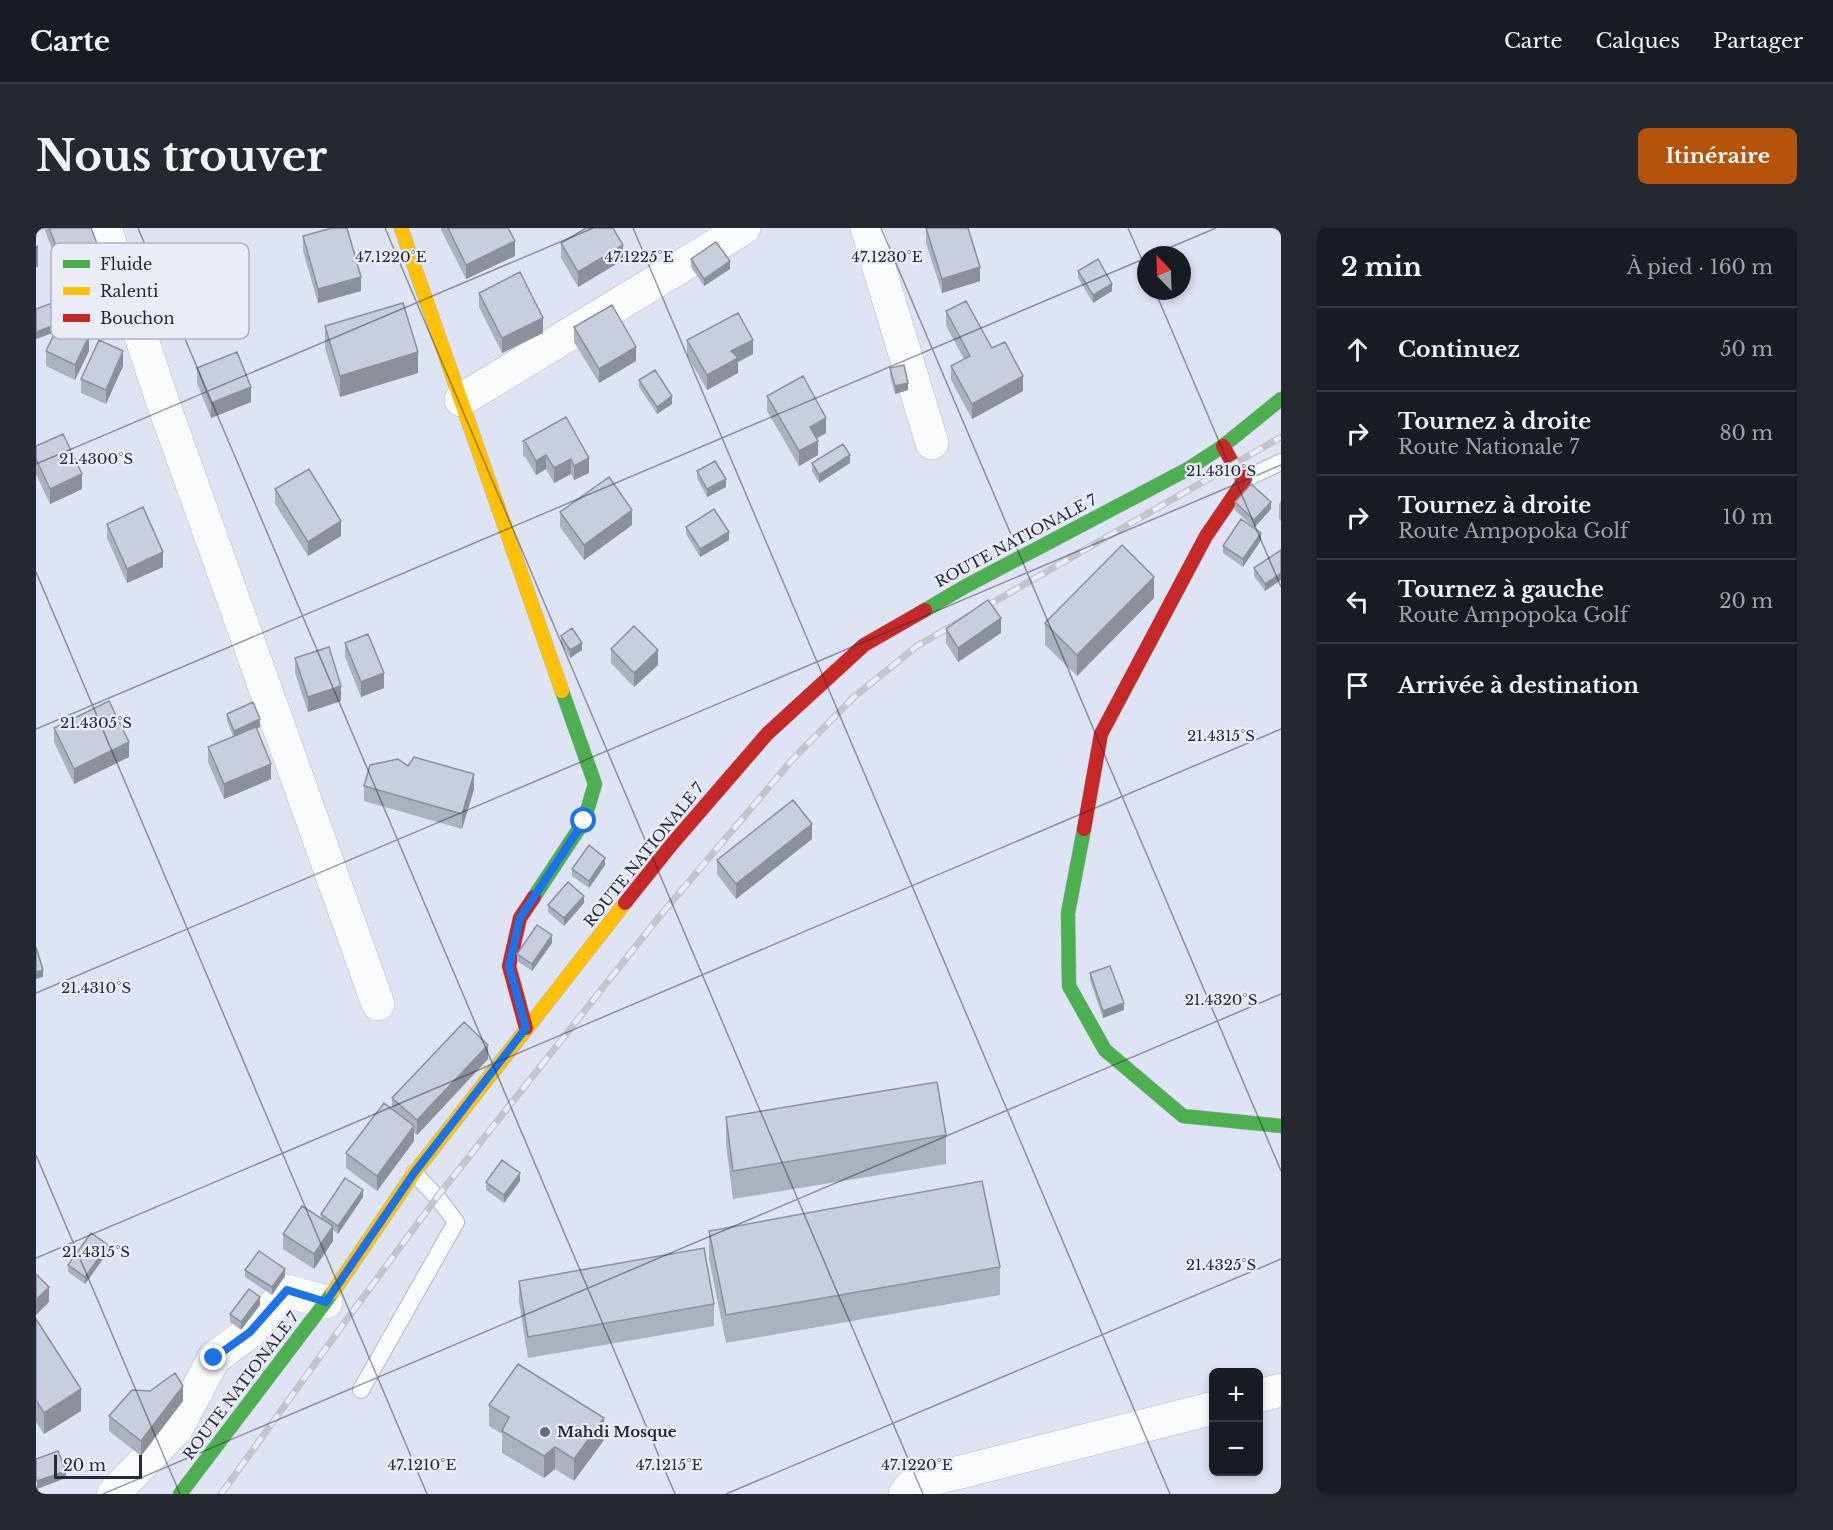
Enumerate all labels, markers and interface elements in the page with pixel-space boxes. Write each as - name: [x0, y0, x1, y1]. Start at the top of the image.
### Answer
- text: Carte: [30, 24, 110, 59]
- text: Carte: [1504, 28, 1562, 54]
- text: Calques: [1595, 28, 1680, 54]
- text: Partager: [1713, 28, 1803, 54]
- button: Itinéraire: [1638, 128, 1797, 184]
- text: Nous trouver: [36, 130, 327, 182]
- legend: [51, 243, 249, 339]
- north arrow: [1137, 246, 1191, 300]
- text: 47.1220°E: [355, 247, 427, 266]
- text: 47.1225°E: [604, 247, 674, 266]
- text: 47.1230°E: [851, 247, 923, 266]
- text: 2 min: [1341, 251, 1422, 283]
- text: Fluide: [100, 254, 152, 274]
- text: À pied · 160 m: [1627, 255, 1773, 279]
- text: Ralenti: [100, 281, 159, 301]
- text: Bouchon: [100, 308, 175, 328]
- icon: ahead: [1341, 333, 1374, 366]
- text: Continuez: [1398, 336, 1520, 363]
- text: 50 m: [1720, 337, 1773, 361]
- text: Tournez à droite: [1398, 408, 1591, 435]
- icon: right: [1341, 417, 1374, 450]
- text: 80 m: [1719, 421, 1773, 445]
- text: Route Nationale 7: [1398, 435, 1579, 459]
- text: 21.4300°S: [59, 449, 133, 468]
- text: 21.4310°S: [1186, 461, 1256, 480]
- street label: ROUTE NATIONALE 7: [932, 490, 1100, 591]
- text: Tournez à droite: [1398, 492, 1591, 519]
- icon: right: [1341, 501, 1374, 534]
- text: 10 m: [1723, 505, 1773, 529]
- text: Route Ampopoka Golf: [1398, 519, 1628, 543]
- text: Tournez à gauche: [1398, 576, 1604, 603]
- icon: left: [1341, 585, 1374, 618]
- text: 20 m: [1719, 589, 1773, 613]
- text: Route Ampopoka Golf: [1398, 603, 1628, 627]
- icon: arrive: [1341, 669, 1374, 702]
- text: Arrivée à destination: [1398, 672, 1639, 699]
- text: 21.4305°S: [60, 713, 132, 732]
- text: 21.4315°S: [1187, 726, 1255, 745]
- street label: ROUTE NATIONALE 7: [580, 778, 708, 931]
- route start: [570, 807, 596, 833]
- text: 21.4310°S: [61, 978, 131, 997]
- text: 21.4320°S: [1185, 990, 1257, 1009]
- text: 21.4315°S: [62, 1242, 130, 1261]
- text: 21.4325°S: [1186, 1255, 1256, 1274]
- street label: ROUTE NATIONALE 7: [179, 1308, 303, 1463]
- route end: [200, 1344, 226, 1370]
- map controls: [1209, 1368, 1263, 1476]
- button: +: [1209, 1368, 1263, 1422]
- place label: Mahdi Mosque: [557, 1422, 677, 1441]
- button: −: [1209, 1422, 1263, 1476]
- marker: Mahdi Mosque: [538, 1425, 552, 1439]
- scale bar: [54, 1452, 142, 1480]
- text: 20 m: [63, 1455, 106, 1475]
- text: 47.1210°E: [388, 1455, 457, 1474]
- text: 47.1215°E: [636, 1455, 702, 1474]
- text: 47.1220°E: [881, 1455, 953, 1474]

